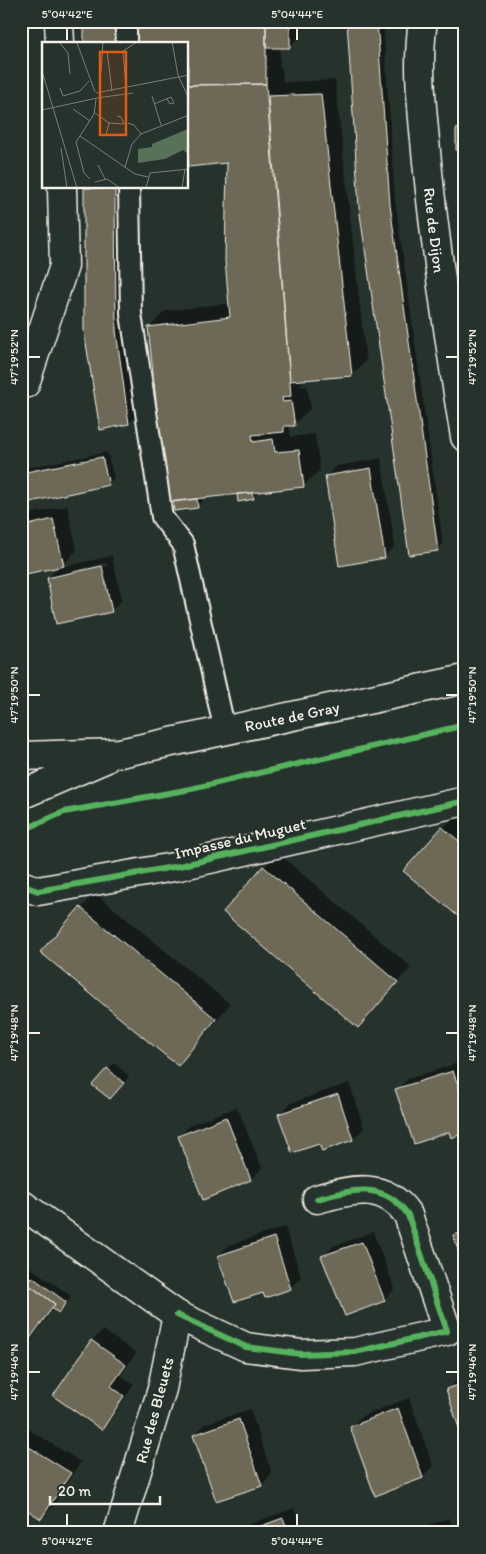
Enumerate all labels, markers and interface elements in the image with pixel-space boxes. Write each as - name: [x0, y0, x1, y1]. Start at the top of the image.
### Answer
- text: 5°04'42"E: [41, 7, 93, 21]
- text: 5°04'44"E: [271, 7, 323, 21]
- inset map: [42, 42, 189, 189]
- street label: Rue de Dijon: [420, 187, 449, 274]
- text: 47°19'52"N: [7, 329, 21, 385]
- text: 47°19'52"N: [465, 329, 479, 385]
- text: 47°19'50"N: [7, 667, 21, 723]
- text: 47°19'50"N: [465, 667, 479, 723]
- street label: Route de Gray: [243, 697, 342, 736]
- street label: Impasse du Muguet: [173, 814, 308, 863]
- text: 47°19'48"N: [7, 1004, 21, 1062]
- text: 47°19'48"N: [465, 1004, 479, 1062]
- text: 47°19'46"N: [7, 1344, 21, 1400]
- text: 47°19'46"N: [465, 1344, 479, 1400]
- street label: Rue des Bleuets: [131, 1355, 178, 1465]
- scale bar: [50, 1474, 160, 1506]
- text: 20 m: [58, 1482, 92, 1500]
- text: 5°04'42"E: [41, 1534, 93, 1548]
- text: 5°04'44"E: [271, 1534, 323, 1548]

